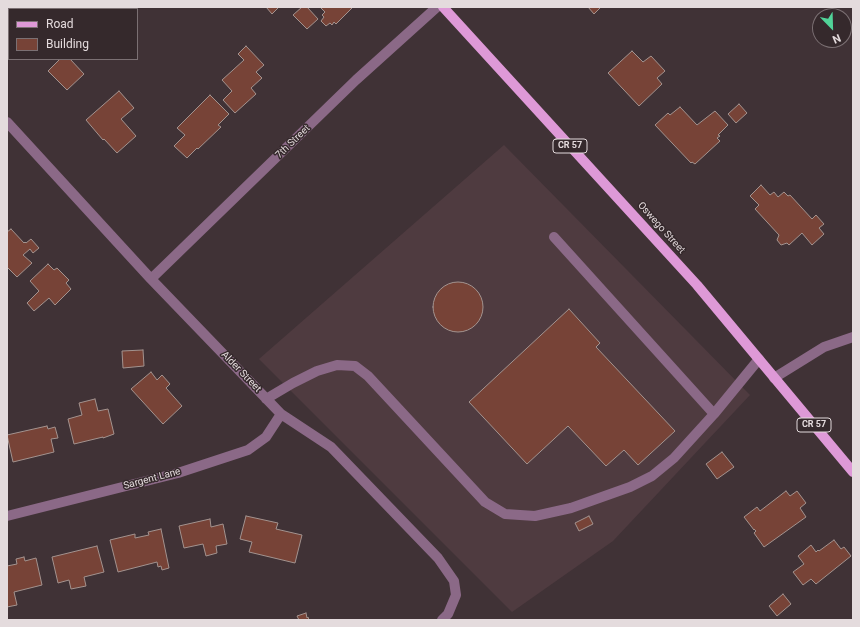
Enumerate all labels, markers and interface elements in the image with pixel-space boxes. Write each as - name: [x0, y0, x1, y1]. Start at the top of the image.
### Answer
- legend: [8, 8, 138, 60]
- north arrow: [812, 8, 852, 48]
- text: Road: [46, 17, 74, 31]
- text: N: [830, 31, 843, 46]
- text: Building: [46, 37, 89, 51]
- street label: 7th Street: [273, 123, 313, 161]
- road number: CR 57: [553, 139, 587, 153]
- street label: Oswego Street: [635, 200, 687, 256]
- street label: Alder Street: [219, 349, 263, 395]
- road number: CR 57: [797, 418, 831, 432]
- street label: Sargent Lane: [122, 466, 182, 492]

